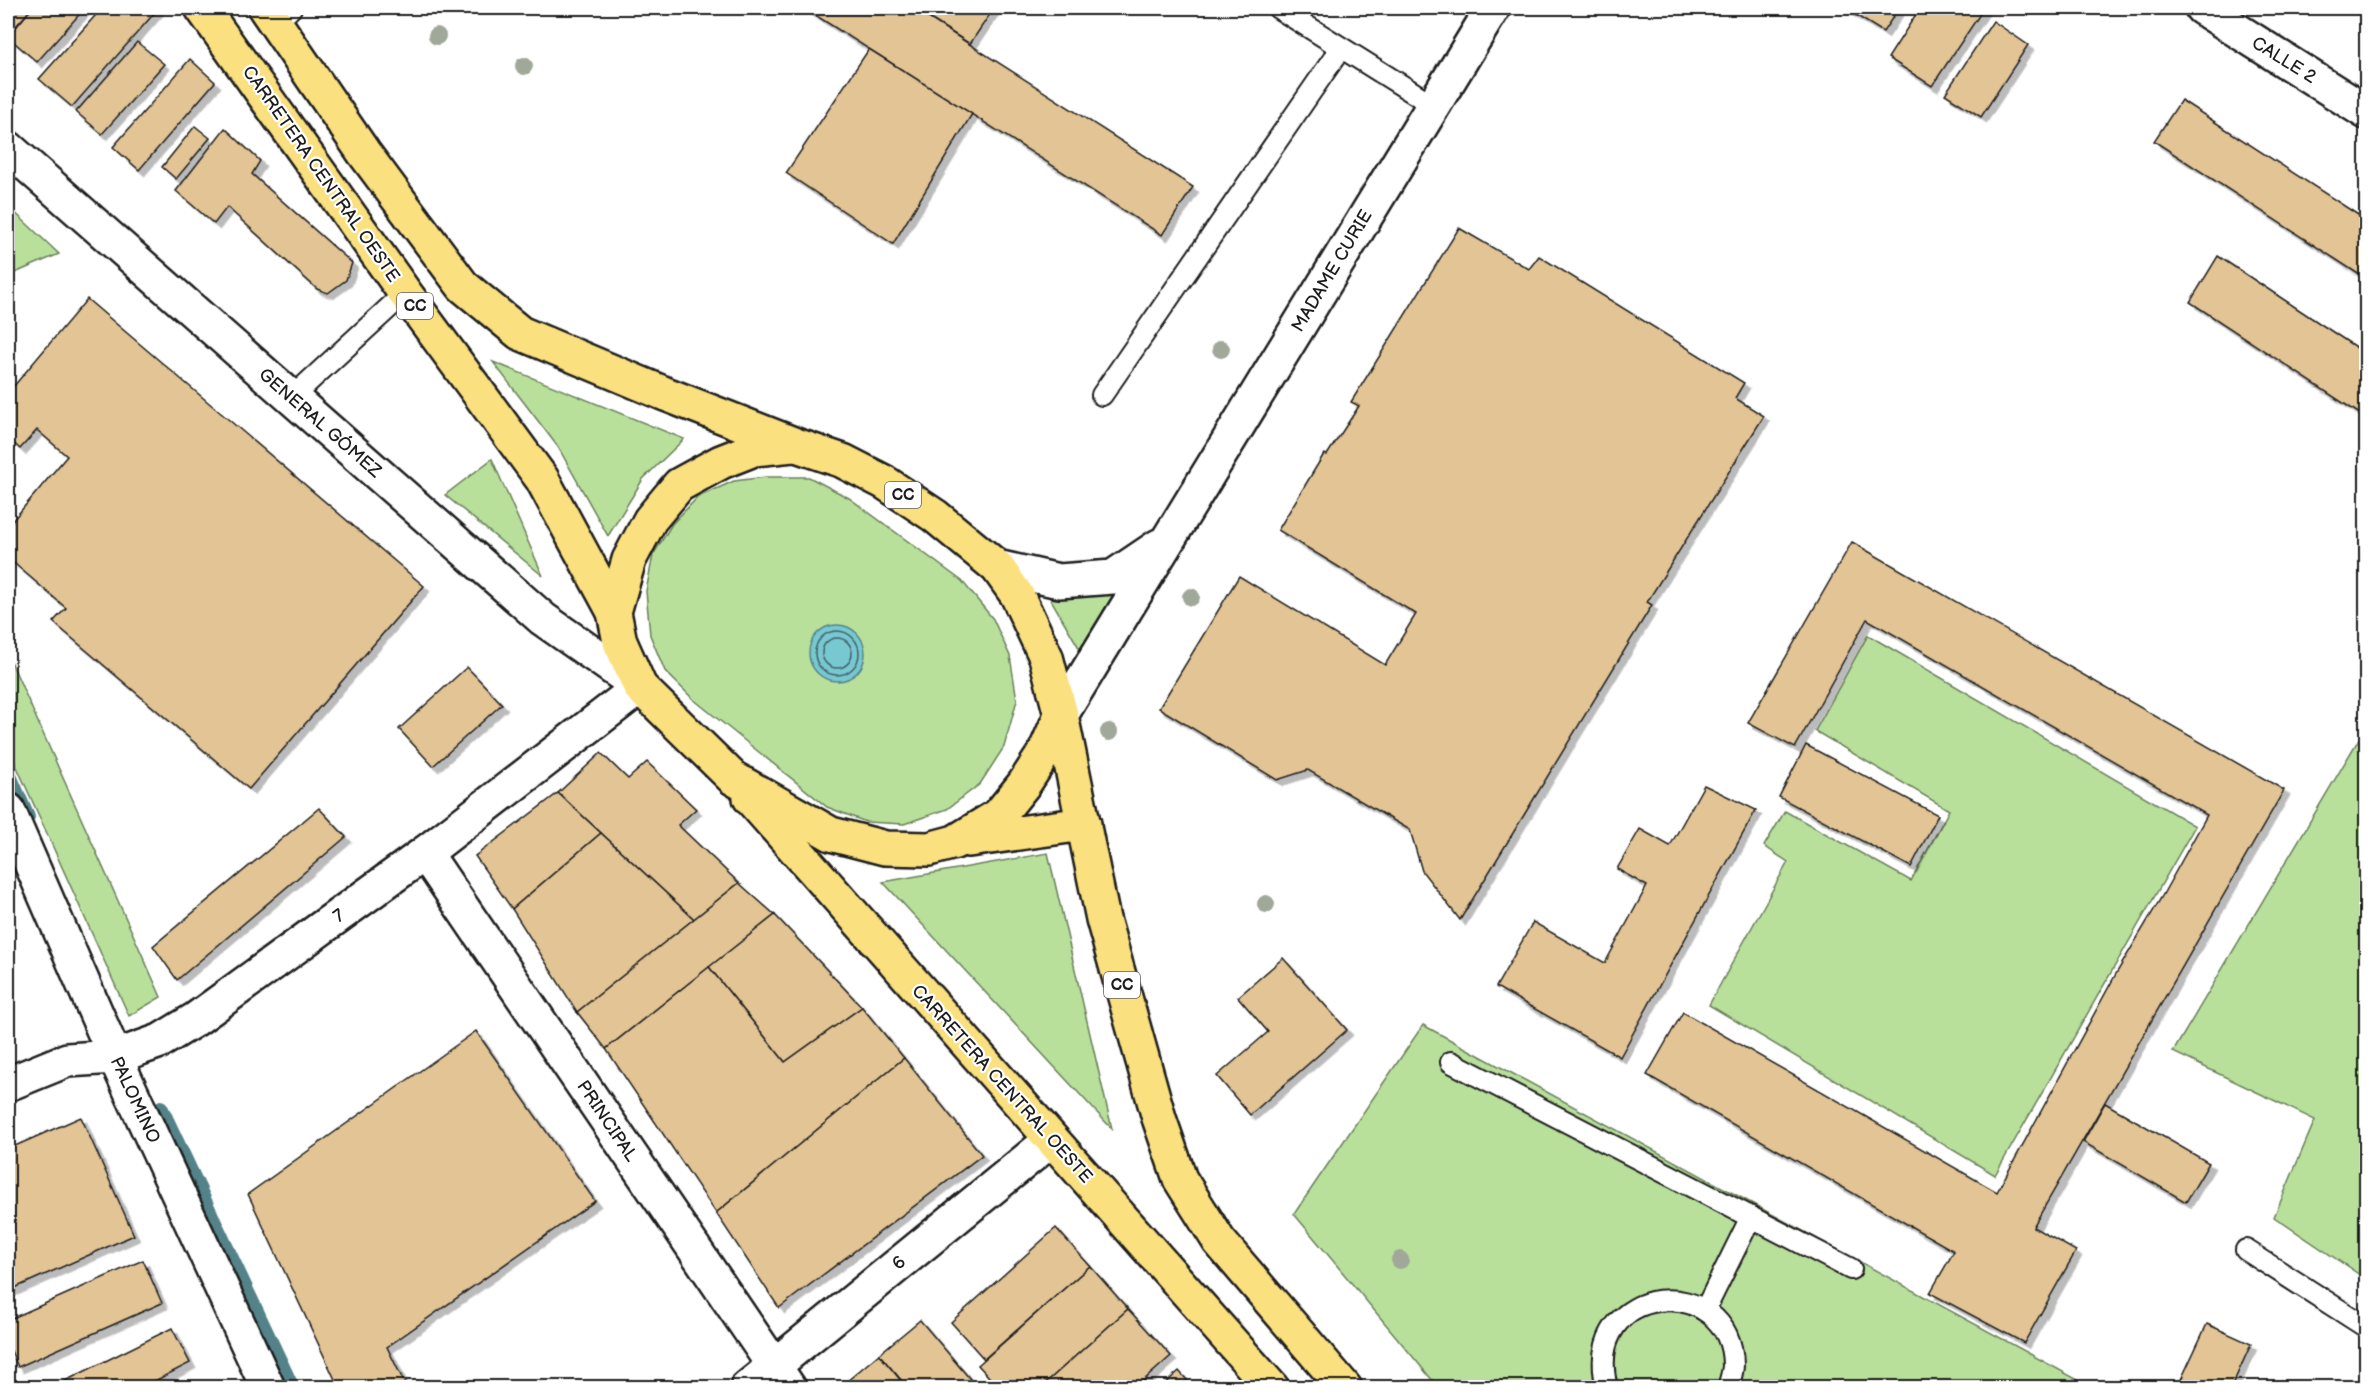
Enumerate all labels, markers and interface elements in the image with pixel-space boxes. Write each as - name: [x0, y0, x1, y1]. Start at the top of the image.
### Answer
- street label: CALLE 2: [2248, 32, 2320, 88]
- street label: CARRETERA CENTRAL OESTE: [238, 62, 404, 286]
- street label: MADAME CURIE: [1287, 206, 1377, 336]
- road number: CC: [397, 293, 433, 319]
- street label: GENERAL GÓMEZ: [254, 362, 387, 482]
- road number: CC: [885, 482, 921, 508]
- street label: 7: [329, 905, 349, 927]
- road number: CC: [1104, 972, 1140, 998]
- street label: CARRETERA CENTRAL OESTE: [907, 981, 1097, 1188]
- street label: PALOMINO: [106, 1053, 164, 1147]
- street label: PRINCIPAL: [572, 1077, 642, 1166]
- street label: 6: [888, 1251, 910, 1275]

